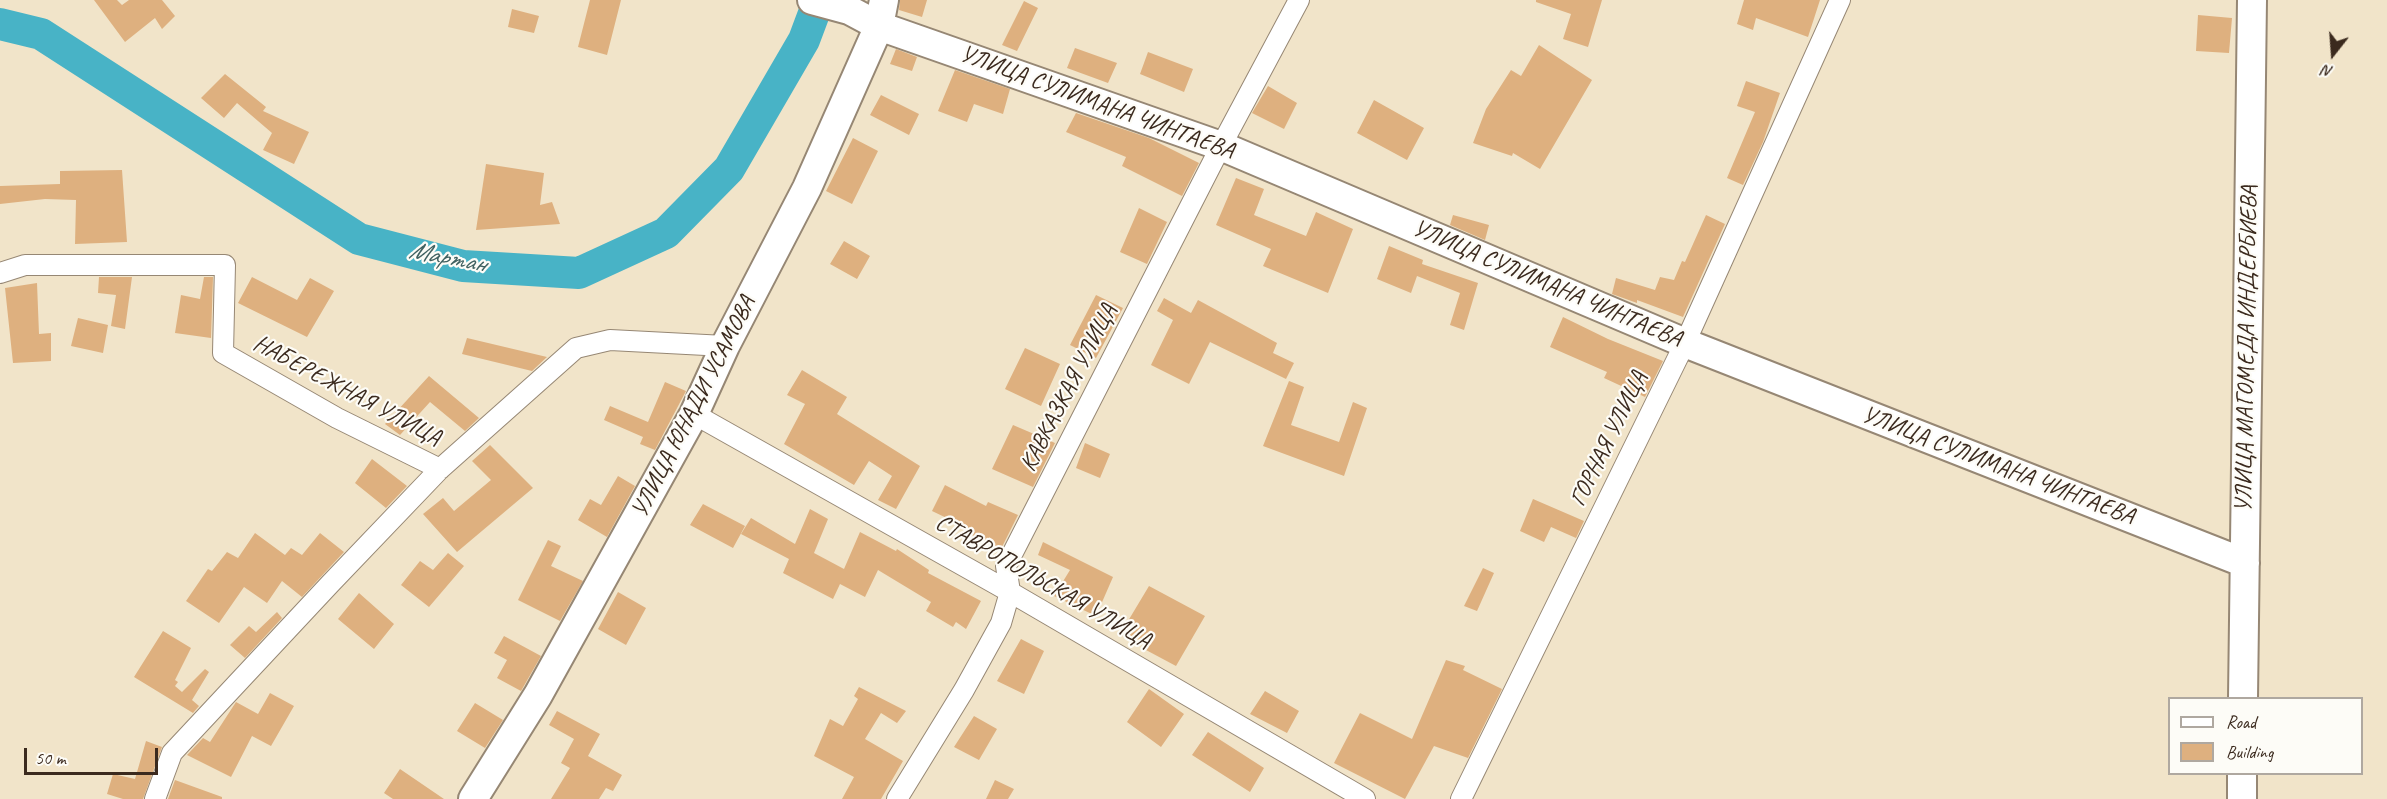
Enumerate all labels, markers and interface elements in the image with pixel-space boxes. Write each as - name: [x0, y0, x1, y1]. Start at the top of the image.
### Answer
- north arrow: [2303, 24, 2363, 84]
- street label: УЛИЦА СУЛИМАНА ЧИНТАЕВА: [956, 40, 1238, 166]
- text: N: [2320, 60, 2335, 82]
- street label: УЛИЦА МАГОМЕДА ИНДЕРБИЕВА: [2230, 185, 2264, 513]
- street label: УЛИЦА СУЛИМАНА ЧИНТАЕВА: [1408, 214, 1686, 354]
- water label: Мартан: [406, 235, 488, 281]
- street label: УЛИЦА ЮНАДИ УСАМОВА: [626, 292, 762, 522]
- street label: КАВКАЗКАЯ УЛИЦА: [1014, 300, 1124, 476]
- street label: НАБЕРЕЖНАЯ УЛИЦА: [248, 329, 446, 453]
- street label: ГОРНАЯ УЛИЦА: [1564, 367, 1654, 511]
- street label: УЛИЦА СУЛИМАНА ЧИНТАЕВА: [1858, 401, 2138, 531]
- street label: СТАВРОПОЛЬСКАЯ УЛИЦА: [930, 508, 1156, 656]
- legend: [2168, 697, 2363, 775]
- text: Road: [2226, 711, 2256, 733]
- scale bar: [27, 736, 160, 774]
- text: Building: [2226, 741, 2273, 763]
- text: 50 m: [35, 747, 66, 769]

